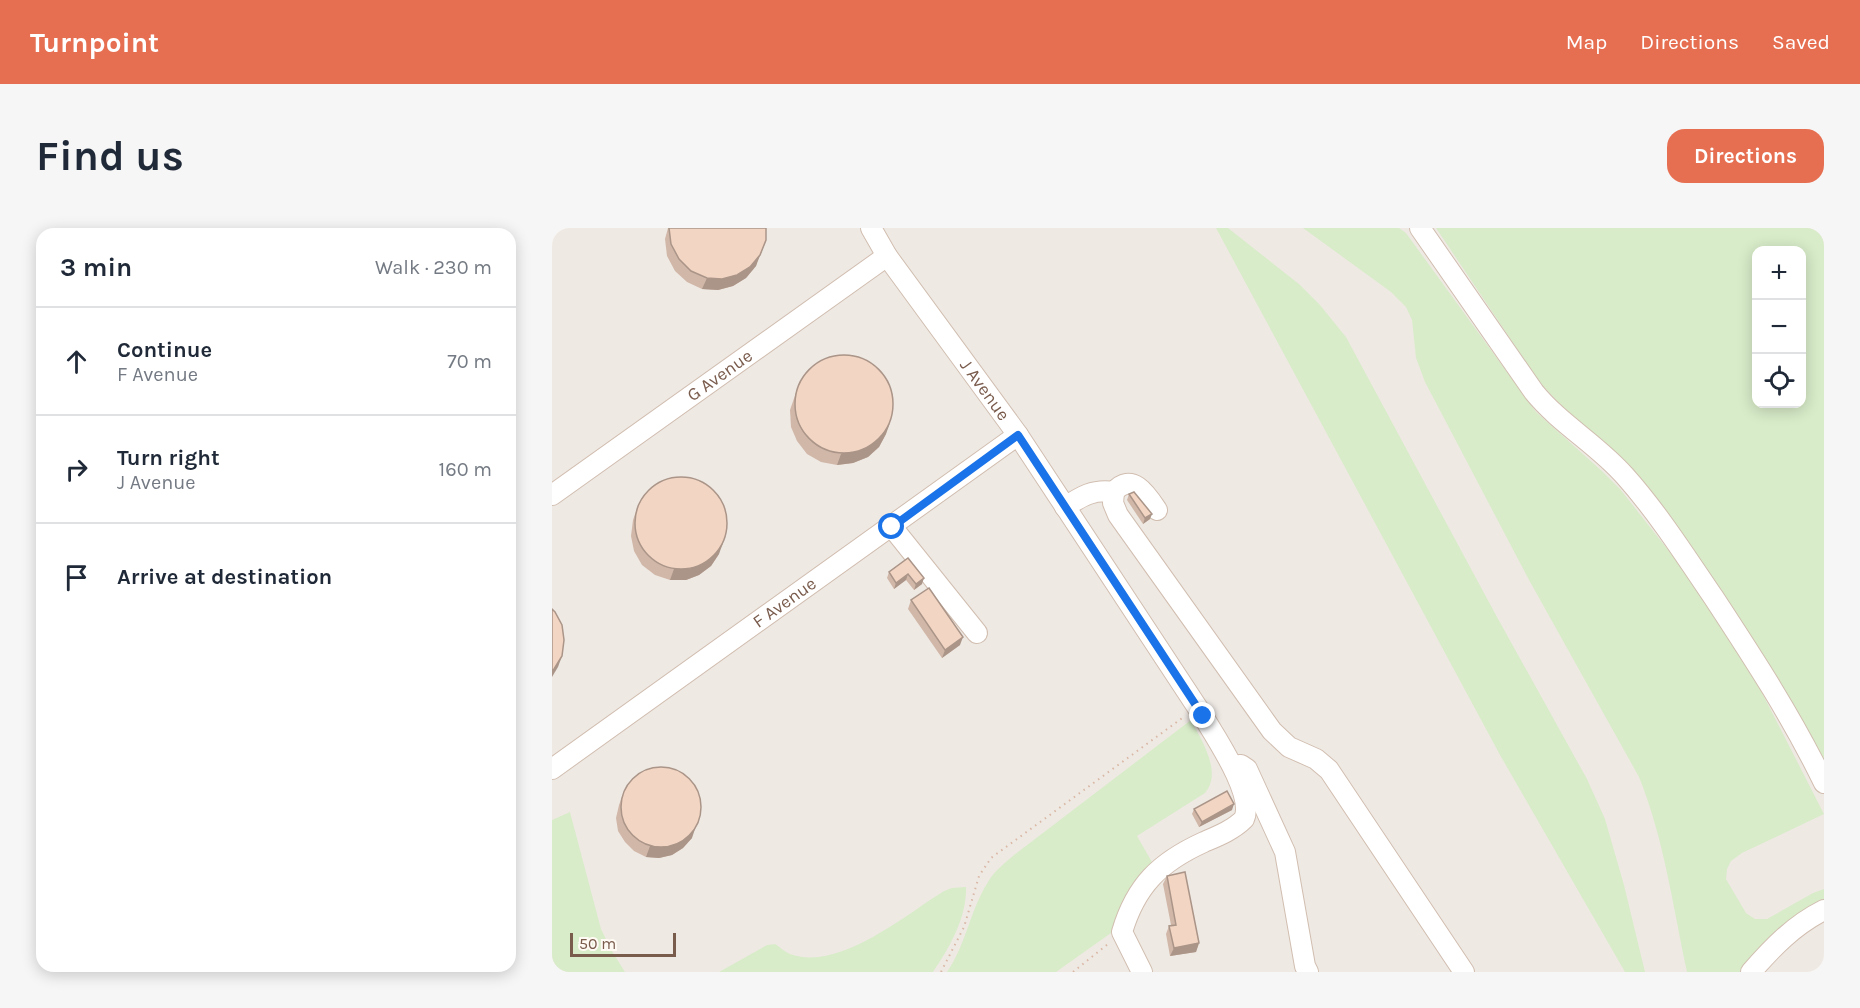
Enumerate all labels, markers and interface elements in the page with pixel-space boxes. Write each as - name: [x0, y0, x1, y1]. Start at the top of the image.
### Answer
- text: Turnpoint: [30, 26, 159, 59]
- text: Map: [1566, 30, 1607, 54]
- text: Directions: [1640, 30, 1739, 54]
- text: Saved: [1772, 30, 1830, 54]
- button: Directions: [1667, 129, 1824, 183]
- text: Find us: [36, 131, 184, 181]
- map controls: [1752, 246, 1806, 408]
- button: +: [1752, 246, 1806, 300]
- text: 3 min: [60, 252, 132, 283]
- text: Walk · 230 m: [375, 256, 492, 279]
- button: −: [1752, 300, 1806, 354]
- text: Continue: [117, 337, 212, 363]
- icon: ahead: [60, 345, 93, 378]
- street label: G Avenue: [683, 345, 757, 406]
- text: 70 m: [447, 350, 492, 373]
- button: locate: [1752, 354, 1806, 408]
- street label: J Avenue: [955, 355, 1015, 425]
- text: F Avenue: [117, 363, 198, 386]
- text: Turn right: [117, 445, 220, 471]
- icon: right: [60, 453, 93, 486]
- text: 160 m: [439, 458, 492, 481]
- text: J Avenue: [117, 471, 196, 494]
- route start: [878, 513, 904, 539]
- icon: arrive: [60, 561, 93, 594]
- text: Arrive at destination: [117, 564, 332, 590]
- street label: F Avenue: [748, 572, 821, 633]
- route end: [1189, 702, 1215, 728]
- scale bar: [570, 930, 676, 958]
- text: 50 m: [579, 934, 616, 953]

